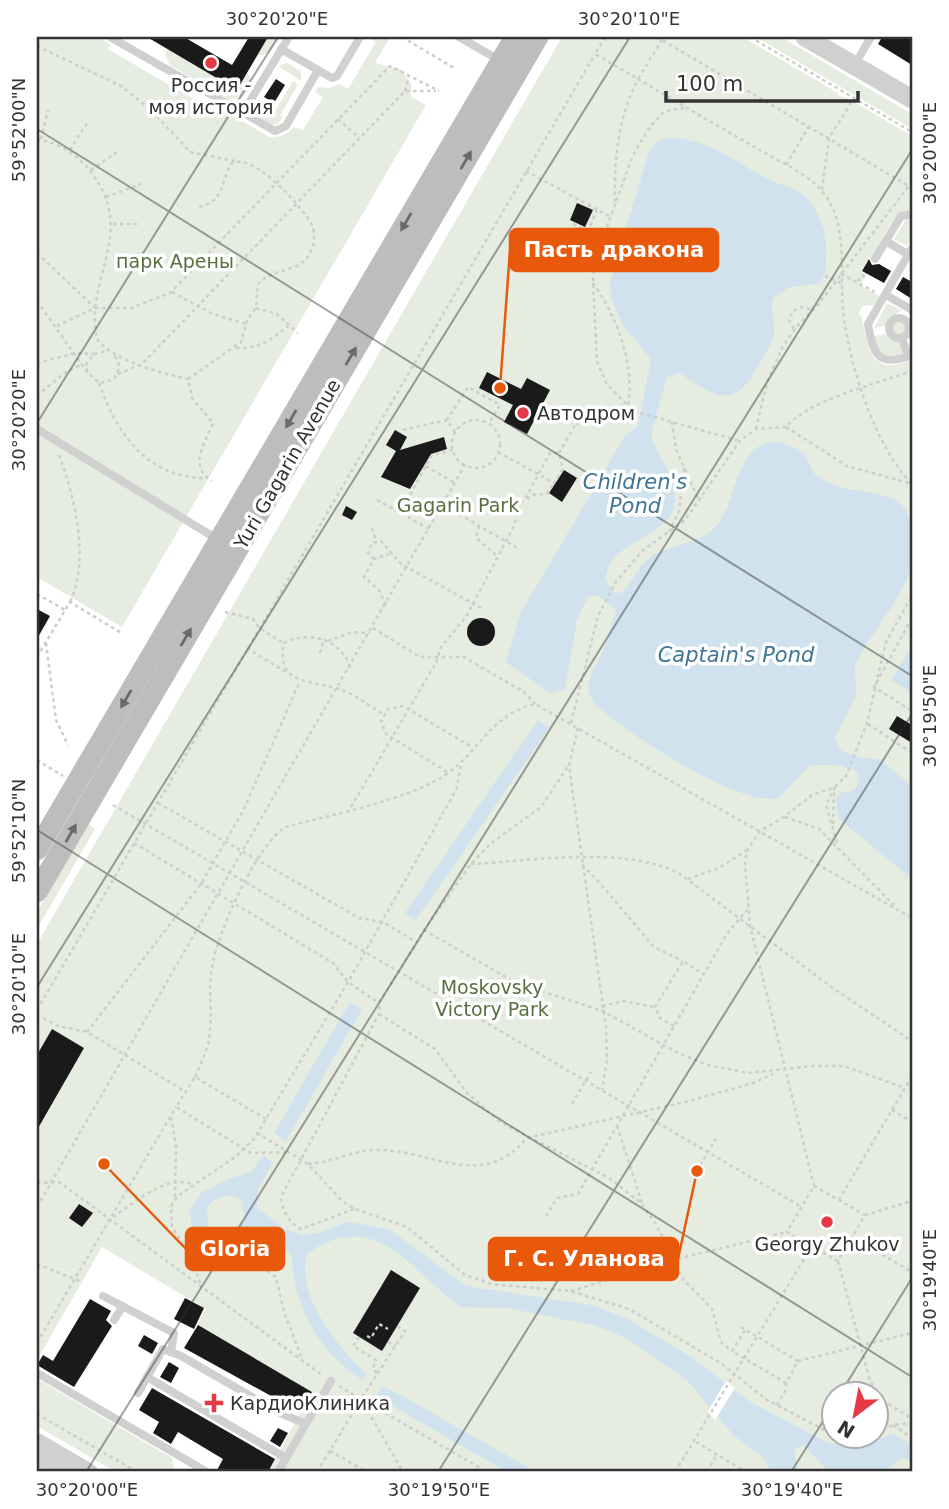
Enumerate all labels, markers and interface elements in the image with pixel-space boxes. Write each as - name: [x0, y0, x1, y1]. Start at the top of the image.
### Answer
- text: 30°20'20"E: [226, 8, 328, 29]
- text: 30°20'10"E: [578, 8, 680, 29]
- marker: Россия - моя история: [203, 55, 219, 71]
- scale bar: [666, 60, 858, 104]
- text: 100 m: [676, 72, 743, 96]
- place label: Россия - моя история: [149, 74, 273, 118]
- text: 59°52'00"N: [8, 78, 29, 182]
- text: 30°20'00"E: [919, 102, 940, 204]
- one-way arrow: [460, 150, 472, 169]
- one-way arrow: [400, 213, 412, 232]
- callout: Пасть дракона: [510, 229, 718, 271]
- text: Пасть дракона: [524, 238, 704, 262]
- park label: парк Арены: [116, 250, 234, 272]
- one-way arrow: [345, 346, 357, 366]
- text: 30°20'20"E: [8, 369, 29, 471]
- street label: Yuri Gagarin Avenue: [229, 375, 345, 554]
- place label: Автодром: [537, 402, 635, 424]
- marker: Автодром: [515, 405, 531, 421]
- one-way arrow: [284, 409, 297, 428]
- water label: Children's Pond: [583, 470, 687, 518]
- park label: Gagarin Park: [397, 494, 519, 516]
- one-way arrow: [180, 627, 192, 646]
- water label: Captain's Pond: [658, 643, 815, 667]
- text: 30°19'50"E: [919, 665, 940, 767]
- one-way arrow: [120, 690, 132, 709]
- text: 59°52'10"N: [8, 779, 29, 883]
- one-way arrow: [65, 824, 77, 843]
- text: 30°20'10"E: [8, 933, 29, 1035]
- park label: Moskovsky Victory Park: [435, 976, 549, 1020]
- marker: Georgy Zhukov: [819, 1214, 835, 1230]
- callout: Gloria: [186, 1228, 284, 1270]
- text: 30°19'40"E: [919, 1229, 940, 1331]
- place label: Georgy Zhukov: [754, 1233, 900, 1255]
- text: Gloria: [200, 1237, 270, 1261]
- callout: Г. С. Уланова: [489, 1238, 678, 1280]
- text: Г. С. Уланова: [503, 1247, 665, 1271]
- north arrow: [820, 1380, 890, 1450]
- place label: КардиоКлиника: [230, 1392, 390, 1414]
- marker: КардиоКлиника: [204, 1393, 224, 1413]
- text: N: [833, 1416, 859, 1443]
- text: 30°20'00"E: [36, 1479, 138, 1500]
- text: 30°19'50"E: [388, 1479, 490, 1500]
- text: 30°19'40"E: [741, 1479, 843, 1500]

